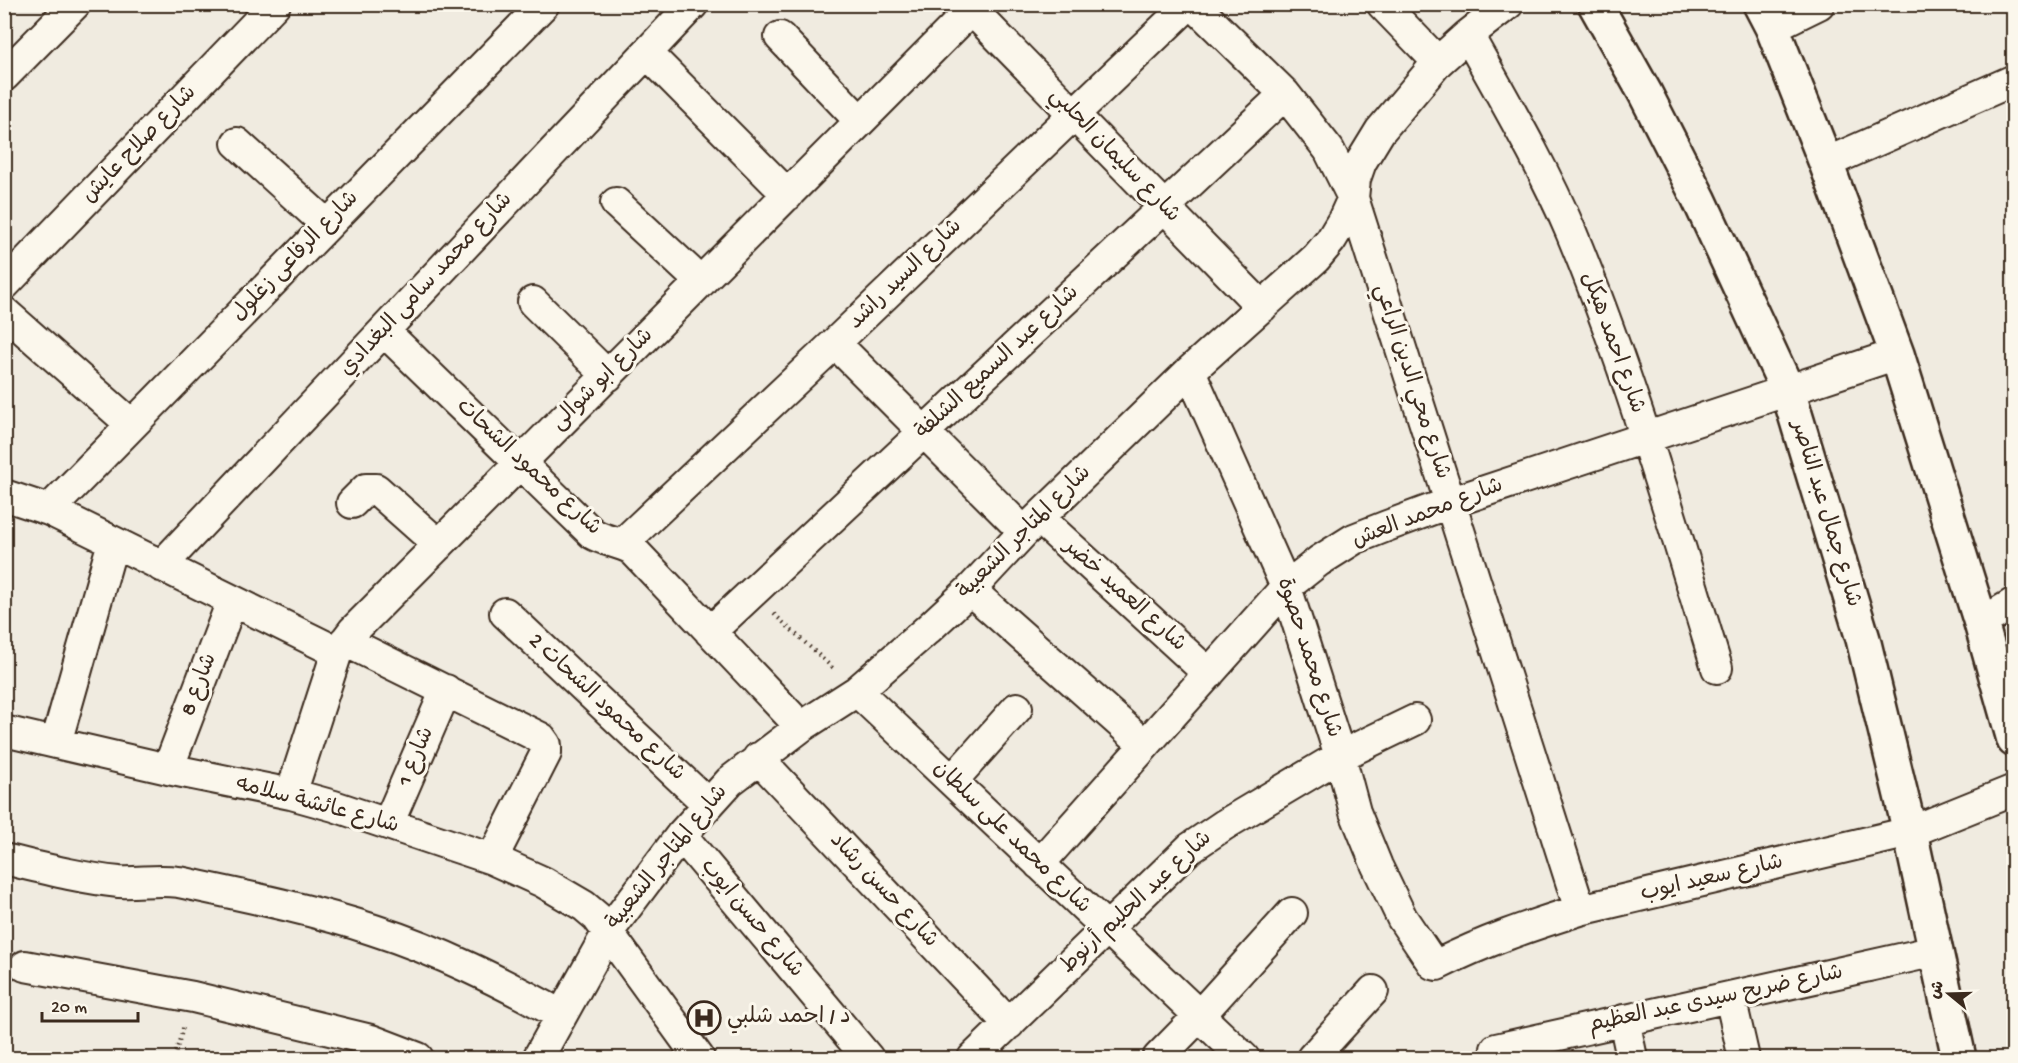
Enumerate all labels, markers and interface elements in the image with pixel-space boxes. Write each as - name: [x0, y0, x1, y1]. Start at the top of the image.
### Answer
- street label: شارع صلاح عايش: [77, 81, 203, 209]
- street label: شارع سليمان الحلبي: [1041, 83, 1185, 231]
- street label: شارع الرفاعى زغلول: [227, 186, 365, 328]
- street label: شارع محمد سامى البغدادي: [335, 188, 519, 382]
- street label: شارع السيد راشد: [844, 214, 968, 336]
- street label: شارع احمد هيكل: [1574, 269, 1650, 417]
- street label: شارع عبد السميع الشلفة: [911, 281, 1085, 445]
- street label: شارع محي الدين الراعي: [1364, 281, 1455, 484]
- street label: شارع ابو شوالى: [546, 323, 660, 437]
- street label: شارع محمود الشحات: [450, 394, 606, 542]
- street label: شارع جمال عبد الناصر: [1784, 416, 1866, 610]
- street label: شارع المتاجر الشعبية: [953, 461, 1097, 605]
- street label: شارع محمد العش: [1349, 473, 1507, 555]
- street label: شارع العميد خضر: [1056, 533, 1191, 658]
- street label: شارع محمد حصوة: [1270, 575, 1346, 741]
- street label: شارع محمود الشحات 2: [522, 629, 690, 787]
- street label: شارع 8: [176, 650, 224, 720]
- street label: شارع 1: [393, 724, 441, 791]
- street label: شارع محمد على سلطان: [927, 756, 1095, 920]
- street label: شارع عائشة سلامه: [233, 772, 401, 840]
- street label: شارع المتاجر الشعبية: [602, 780, 734, 936]
- street label: شارع عبد الحليم أرنوط: [1053, 823, 1218, 980]
- street label: شارع حسن رشاد: [823, 828, 943, 954]
- street label: شارع سعيد ايوب: [1638, 850, 1786, 908]
- street label: شارع حسن ايوب: [694, 854, 808, 984]
- street label: شارع ضريح سيدى عبد العظيم: [1586, 960, 1846, 1040]
- north arrow: [1919, 964, 1979, 1024]
- text: ش: [1926, 979, 1950, 1002]
- scale bar: [42, 985, 138, 1023]
- text: 20 m: [51, 998, 87, 1019]
- hospital icon: د / احمد شلبي: [686, 1000, 722, 1036]
- place label: د / احمد شلبي: [727, 1005, 851, 1034]

